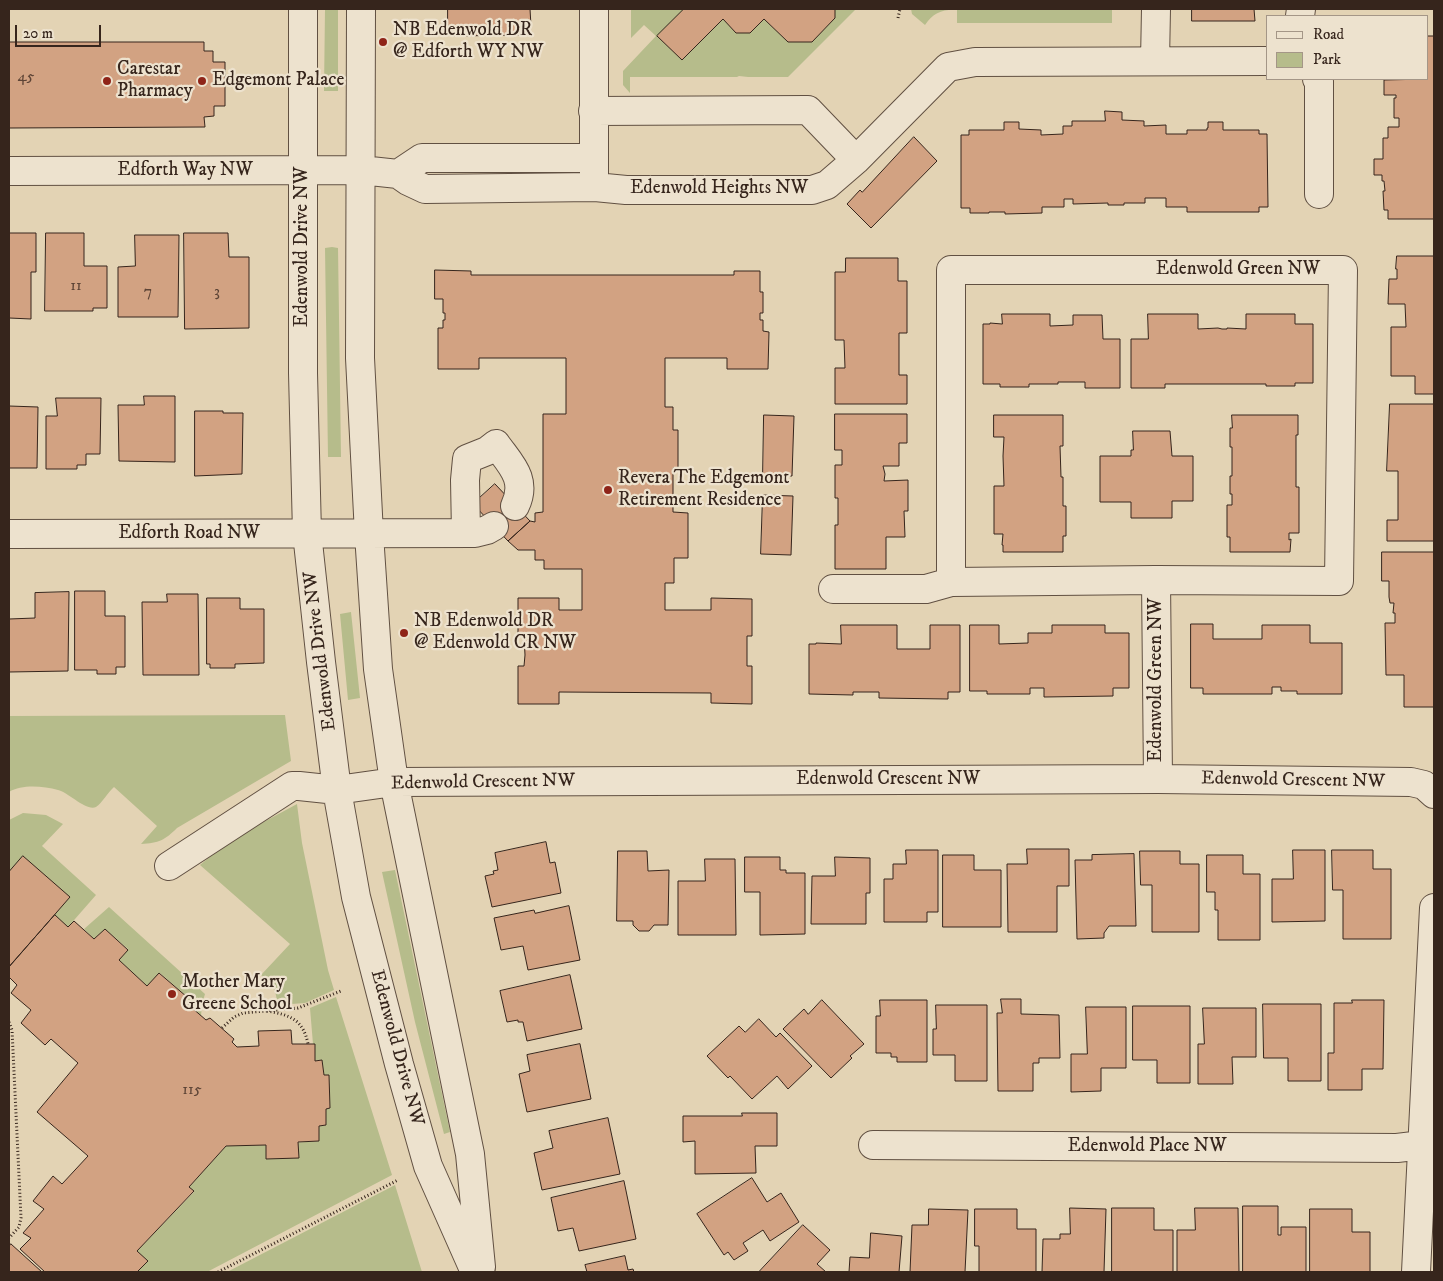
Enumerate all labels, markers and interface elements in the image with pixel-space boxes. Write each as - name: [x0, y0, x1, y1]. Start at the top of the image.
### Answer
- scale bar: [18, 15, 104, 47]
- legend: [1266, 15, 1428, 80]
- place label: NB Edenwold DR @ Edforth WY NW: [393, 20, 543, 64]
- text: 20 m: [23, 24, 53, 43]
- text: Road: [1313, 25, 1344, 44]
- marker: NB Edenwold DR @ Edforth WY NW: [377, 36, 389, 48]
- text: Park: [1313, 50, 1341, 69]
- place label: Carestar Pharmacy: [117, 59, 193, 103]
- house number: 45: [17, 68, 35, 88]
- place label: Edgemont Palace: [212, 70, 344, 92]
- marker: Carestar Pharmacy: [101, 75, 113, 87]
- marker: Edgemont Palace: [196, 75, 208, 87]
- street label: Edforth Way NW: [117, 160, 253, 182]
- street label: Edenwold Drive NW: [292, 167, 314, 327]
- street label: Edenwold Heights NW: [630, 178, 808, 200]
- street label: Edenwold Green NW: [1156, 259, 1320, 281]
- house number: 11: [70, 277, 82, 297]
- house number: 7: [144, 283, 152, 303]
- house number: 3: [214, 283, 220, 303]
- place label: Revera The Edgemont Retirement Residence: [618, 468, 789, 512]
- marker: Revera The Edgemont Retirement Residence: [602, 484, 614, 496]
- street label: Edforth Road NW: [118, 523, 260, 545]
- street label: Edenwold Drive NW: [300, 570, 342, 732]
- street label: Edenwold Green NW: [1146, 598, 1168, 762]
- place label: NB Edenwold DR @ Edenwold CR NW: [414, 611, 576, 655]
- marker: NB Edenwold DR @ Edenwold CR NW: [398, 627, 410, 639]
- street label: Edenwold Crescent NW: [1201, 768, 1385, 794]
- street label: Edenwold Crescent NW: [796, 769, 980, 791]
- street label: Edenwold Crescent NW: [391, 770, 575, 796]
- street label: Edenwold Drive NW: [364, 968, 428, 1128]
- place label: Mother Mary Greene School: [182, 972, 292, 1016]
- marker: Mother Mary Greene School: [166, 988, 178, 1000]
- house number: 115: [182, 1081, 202, 1101]
- street label: Edenwold Place NW: [1067, 1136, 1227, 1158]

